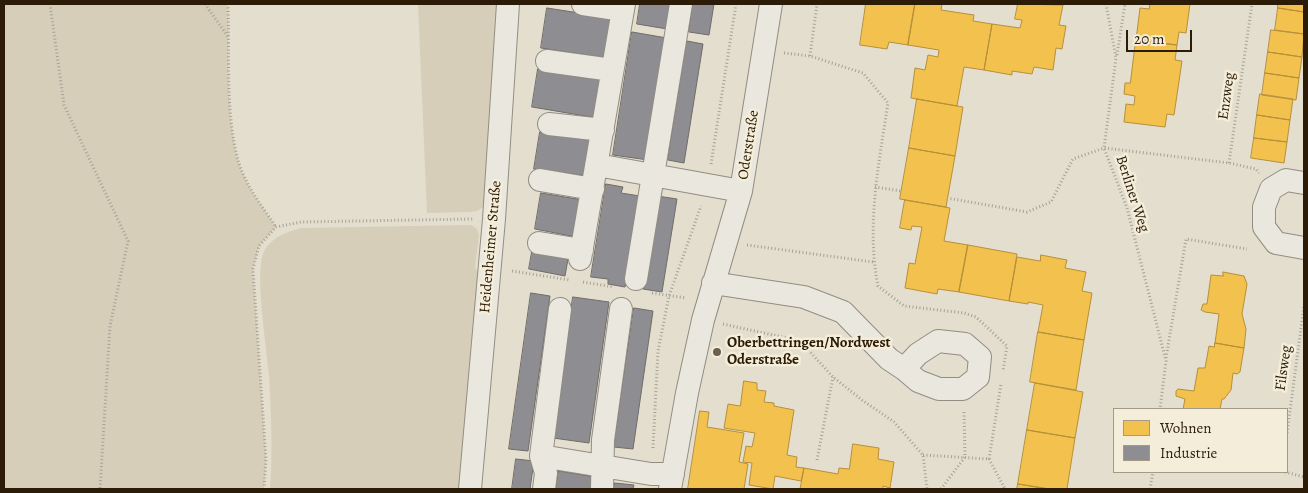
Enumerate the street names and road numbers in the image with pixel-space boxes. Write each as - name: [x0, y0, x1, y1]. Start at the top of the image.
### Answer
- street label: Enzweg: [1215, 71, 1239, 121]
- street label: Oderstraße: [735, 109, 763, 181]
- street label: Berliner Weg: [1111, 153, 1153, 235]
- street label: Heidenheimer Straße: [476, 180, 506, 314]
- street label: Filsweg: [1272, 344, 1296, 392]

